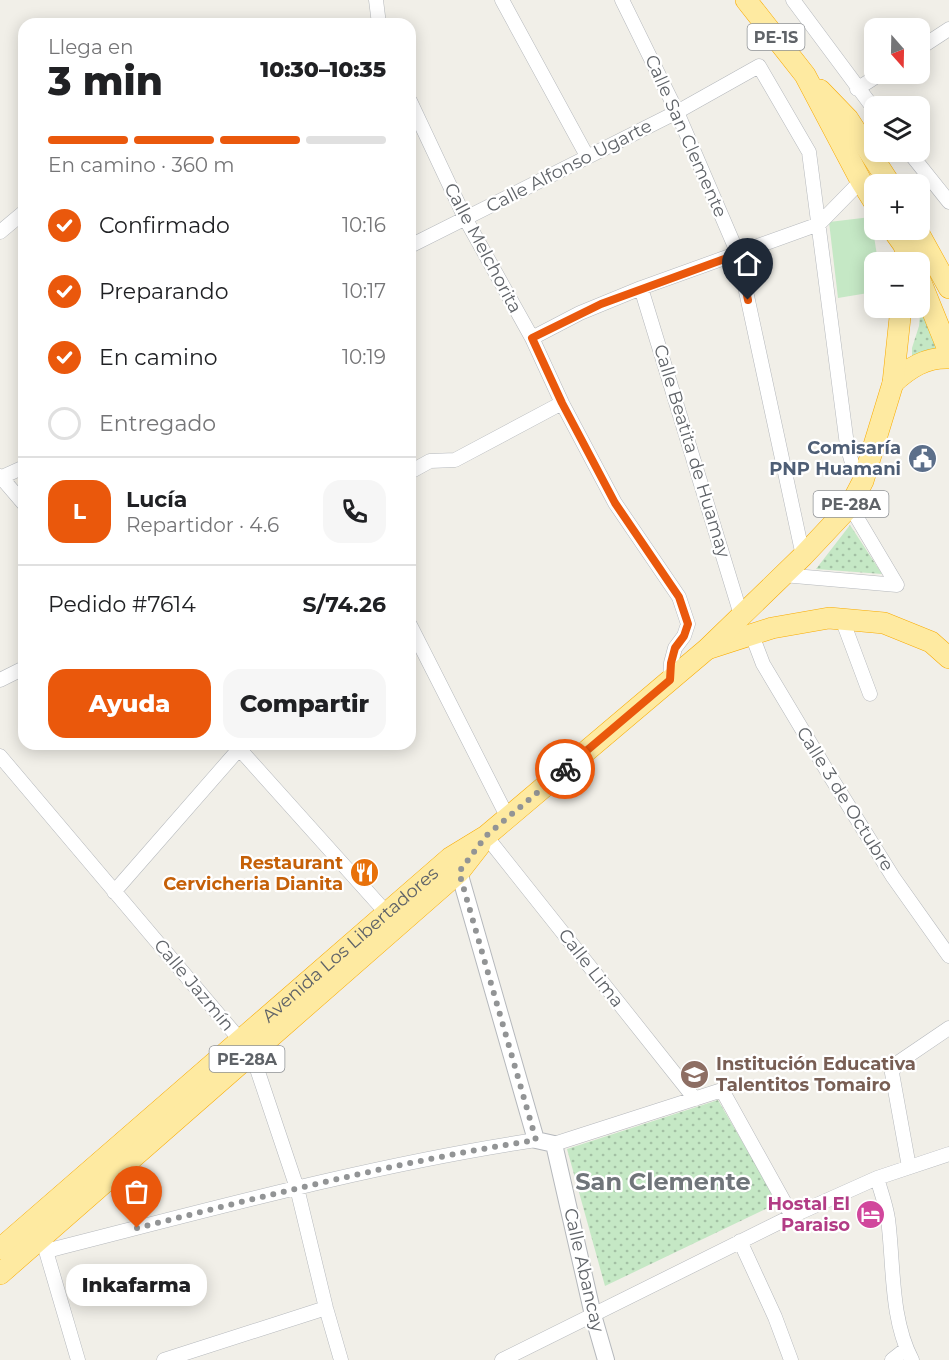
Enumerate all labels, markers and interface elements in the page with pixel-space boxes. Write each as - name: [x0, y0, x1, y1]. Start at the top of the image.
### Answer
- north arrow: [864, 18, 930, 84]
- map controls: [864, 18, 930, 318]
- road number: PE-1S: [748, 24, 804, 50]
- text: Llega en: [48, 35, 134, 59]
- street label: Calle San Clemente: [640, 51, 732, 221]
- text: 10:30–10:35: [260, 56, 386, 83]
- text: 3 min: [48, 57, 163, 105]
- button: layers: [864, 96, 930, 162]
- street label: Calle Alfonso Ugarte: [482, 115, 656, 217]
- text: En camino · 360 m: [48, 153, 235, 177]
- button: +: [864, 174, 930, 240]
- street label: Calle Melchorita: [439, 179, 527, 317]
- icon: check: [48, 209, 81, 242]
- text: Confirmado: [99, 212, 230, 239]
- text: 10:16: [342, 213, 386, 237]
- pin: [722, 238, 773, 300]
- icon: home: [731, 247, 764, 280]
- button: −: [864, 252, 930, 318]
- icon: check: [48, 275, 81, 308]
- text: Preparando: [99, 278, 228, 305]
- text: 10:17: [342, 279, 386, 303]
- icon: check: [48, 341, 81, 374]
- street label: Calle Beatita de Huamay: [649, 342, 735, 561]
- text: En camino: [99, 344, 218, 371]
- text: 10:19: [342, 345, 386, 369]
- text: Entregado: [99, 410, 216, 437]
- place label: Comisaría PNP Huamani: [769, 437, 901, 480]
- public building icon: Comisaría PNP Huamani: [906, 442, 938, 474]
- button: phone: [323, 480, 386, 543]
- text: Lucía: [126, 486, 187, 513]
- road number: PE-28A: [814, 491, 888, 517]
- text: L: [73, 498, 86, 525]
- text: Repartidor · 4.6: [126, 513, 279, 537]
- text: Pedido #7614: [48, 591, 196, 618]
- text: S/74.26: [302, 591, 386, 618]
- button: Ayuda: [48, 669, 211, 738]
- button: Compartir: [223, 669, 386, 738]
- street label: Calle 3 de Octubre: [792, 723, 898, 875]
- courier: [535, 739, 595, 799]
- icon: bike: [549, 753, 582, 786]
- place label: Restaurant Cervicheria Dianita: [163, 852, 343, 895]
- restaurant icon: Restaurant Cervicheria Dianita: [348, 857, 380, 889]
- street label: Avenida Los Libertadores: [258, 862, 443, 1027]
- street label: Calle Lima: [553, 924, 629, 1012]
- street label: Calle Jazmín: [149, 934, 239, 1036]
- road number: PE-28A: [210, 1046, 284, 1072]
- place label: Institución Educativa Talentitos Tomairo: [716, 1053, 916, 1096]
- school or university icon: Institución Educativa Talentitos Tomairo: [679, 1058, 711, 1090]
- pin: [111, 1166, 162, 1228]
- district label: San Clemente: [575, 1167, 751, 1196]
- icon: bag: [120, 1175, 153, 1208]
- place label: Hostal El Paraiso: [767, 1193, 850, 1236]
- hotel icon: Hostal El Paraiso: [855, 1198, 887, 1230]
- street label: Calle Abancay: [559, 1206, 609, 1334]
- callout: Inkafarma: [66, 1264, 207, 1306]
- text: Inkafarma: [82, 1273, 191, 1297]

